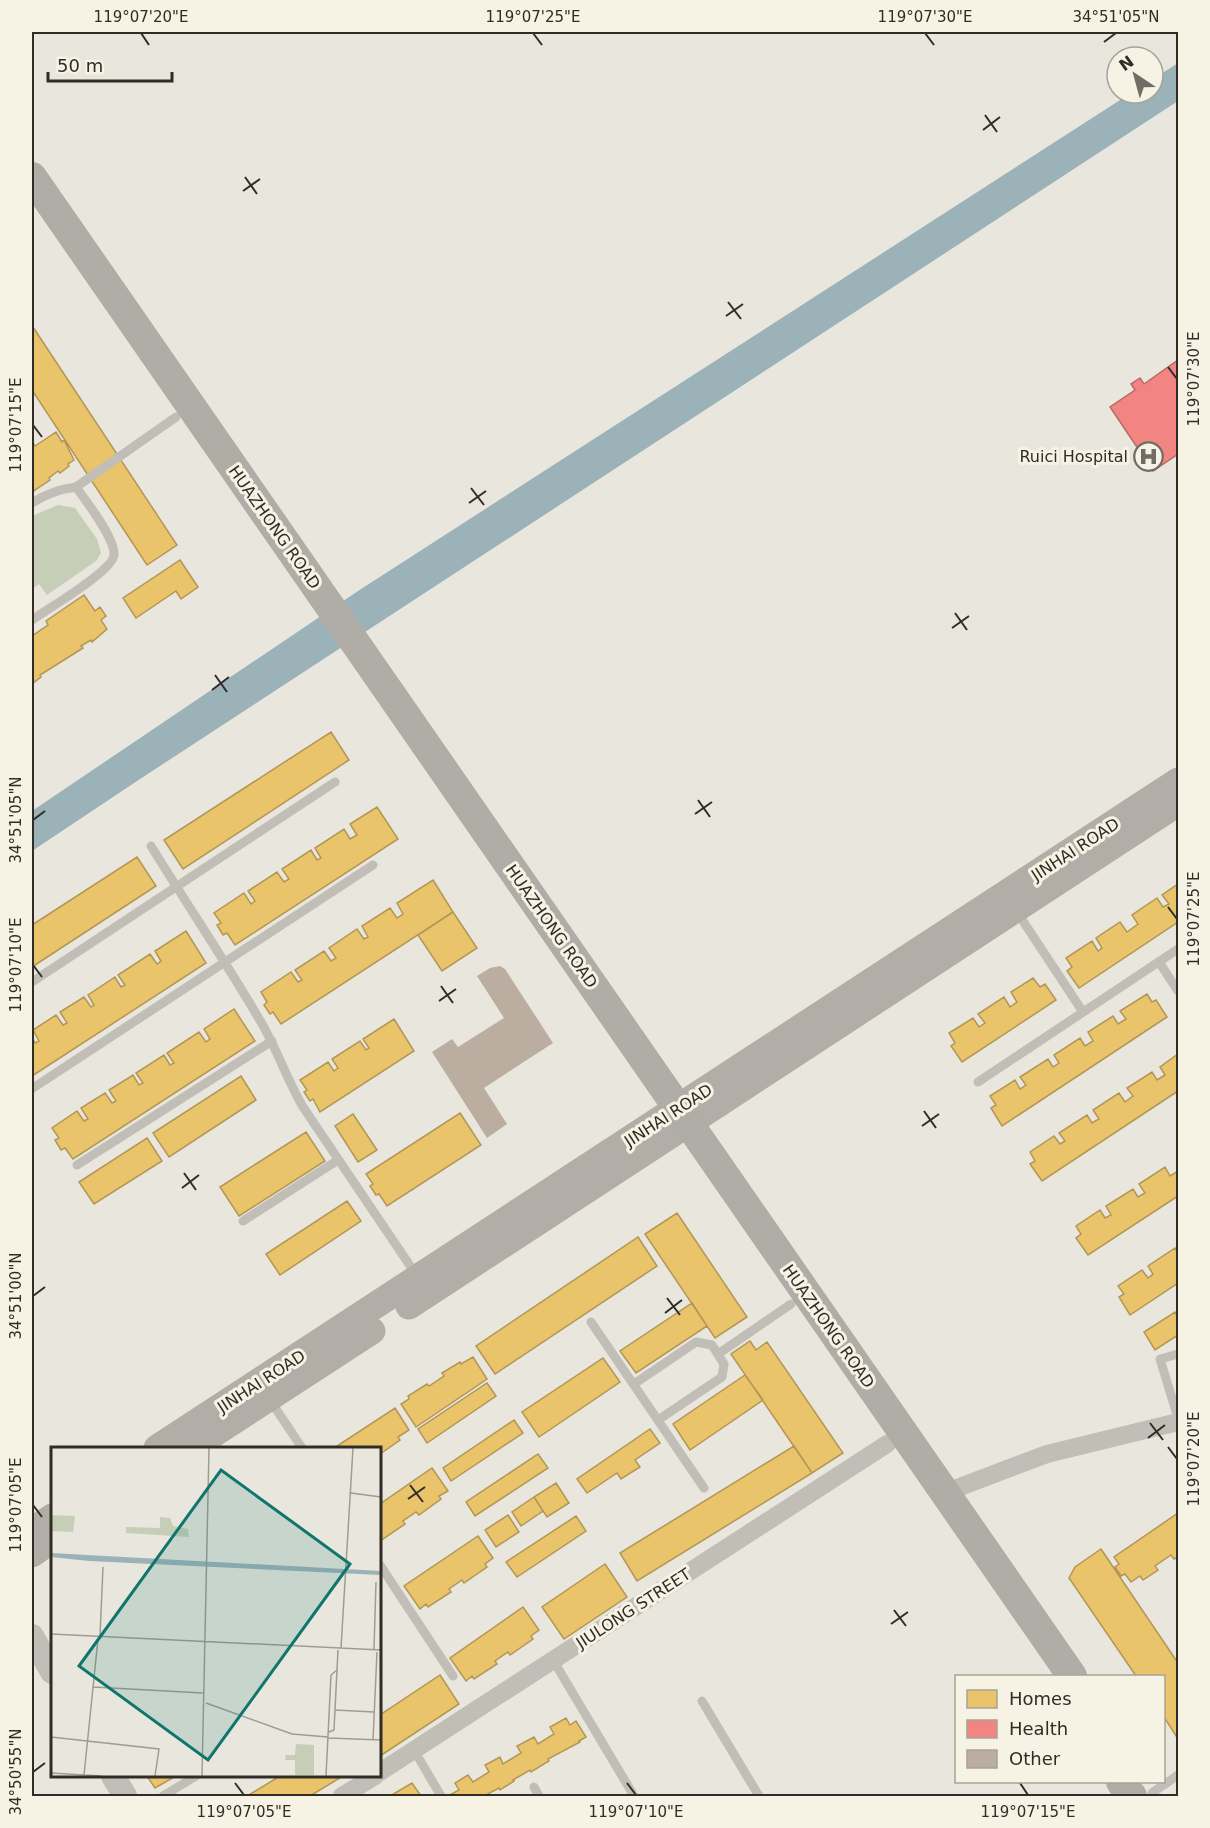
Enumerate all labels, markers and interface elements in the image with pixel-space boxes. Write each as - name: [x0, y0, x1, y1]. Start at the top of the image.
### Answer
- text: 119°07'20"E: [94, 8, 188, 26]
- text: 119°07'25"E: [486, 8, 580, 26]
- text: 119°07'30"E: [878, 8, 972, 26]
- text: 34°51'05"N: [1072, 8, 1160, 26]
- scale bar: [48, 45, 172, 83]
- north arrow: [1105, 45, 1165, 105]
- text: N: [1115, 52, 1137, 75]
- text: 50 m: [57, 55, 103, 76]
- text: 119°07'30"E: [1185, 332, 1203, 426]
- text: 119°07'15"E: [7, 378, 25, 472]
- hospital icon: Ruici Hospital: [1133, 440, 1165, 472]
- place label: Ruici Hospital: [1019, 447, 1128, 466]
- street label: HUAZHONG ROAD: [225, 462, 324, 593]
- text: 34°51'05"N: [7, 776, 25, 864]
- street label: JINHAI ROAD: [1027, 814, 1123, 885]
- street label: HUAZHONG ROAD: [502, 861, 601, 992]
- text: 119°07'25"E: [1185, 872, 1203, 966]
- text: 119°07'10"E: [7, 918, 25, 1012]
- street label: JINHAI ROAD: [620, 1080, 716, 1151]
- text: 34°51'00"N: [7, 1252, 25, 1340]
- street label: HUAZHONG ROAD: [779, 1261, 878, 1392]
- street label: JINHAI ROAD: [213, 1346, 309, 1417]
- text: 119°07'20"E: [1185, 1412, 1203, 1506]
- inset map: [51, 1447, 381, 1777]
- text: 119°07'05"E: [7, 1458, 25, 1552]
- street label: JIULONG STREET: [572, 1564, 694, 1653]
- legend: [955, 1675, 1165, 1783]
- text: Homes: [1009, 1688, 1072, 1709]
- text: Health: [1009, 1718, 1068, 1739]
- text: 34°50'55"N: [7, 1728, 25, 1816]
- text: Other: [1009, 1748, 1061, 1769]
- text: 119°07'05"E: [197, 1803, 291, 1821]
- text: 119°07'10"E: [589, 1803, 683, 1821]
- text: 119°07'15"E: [981, 1803, 1075, 1821]

